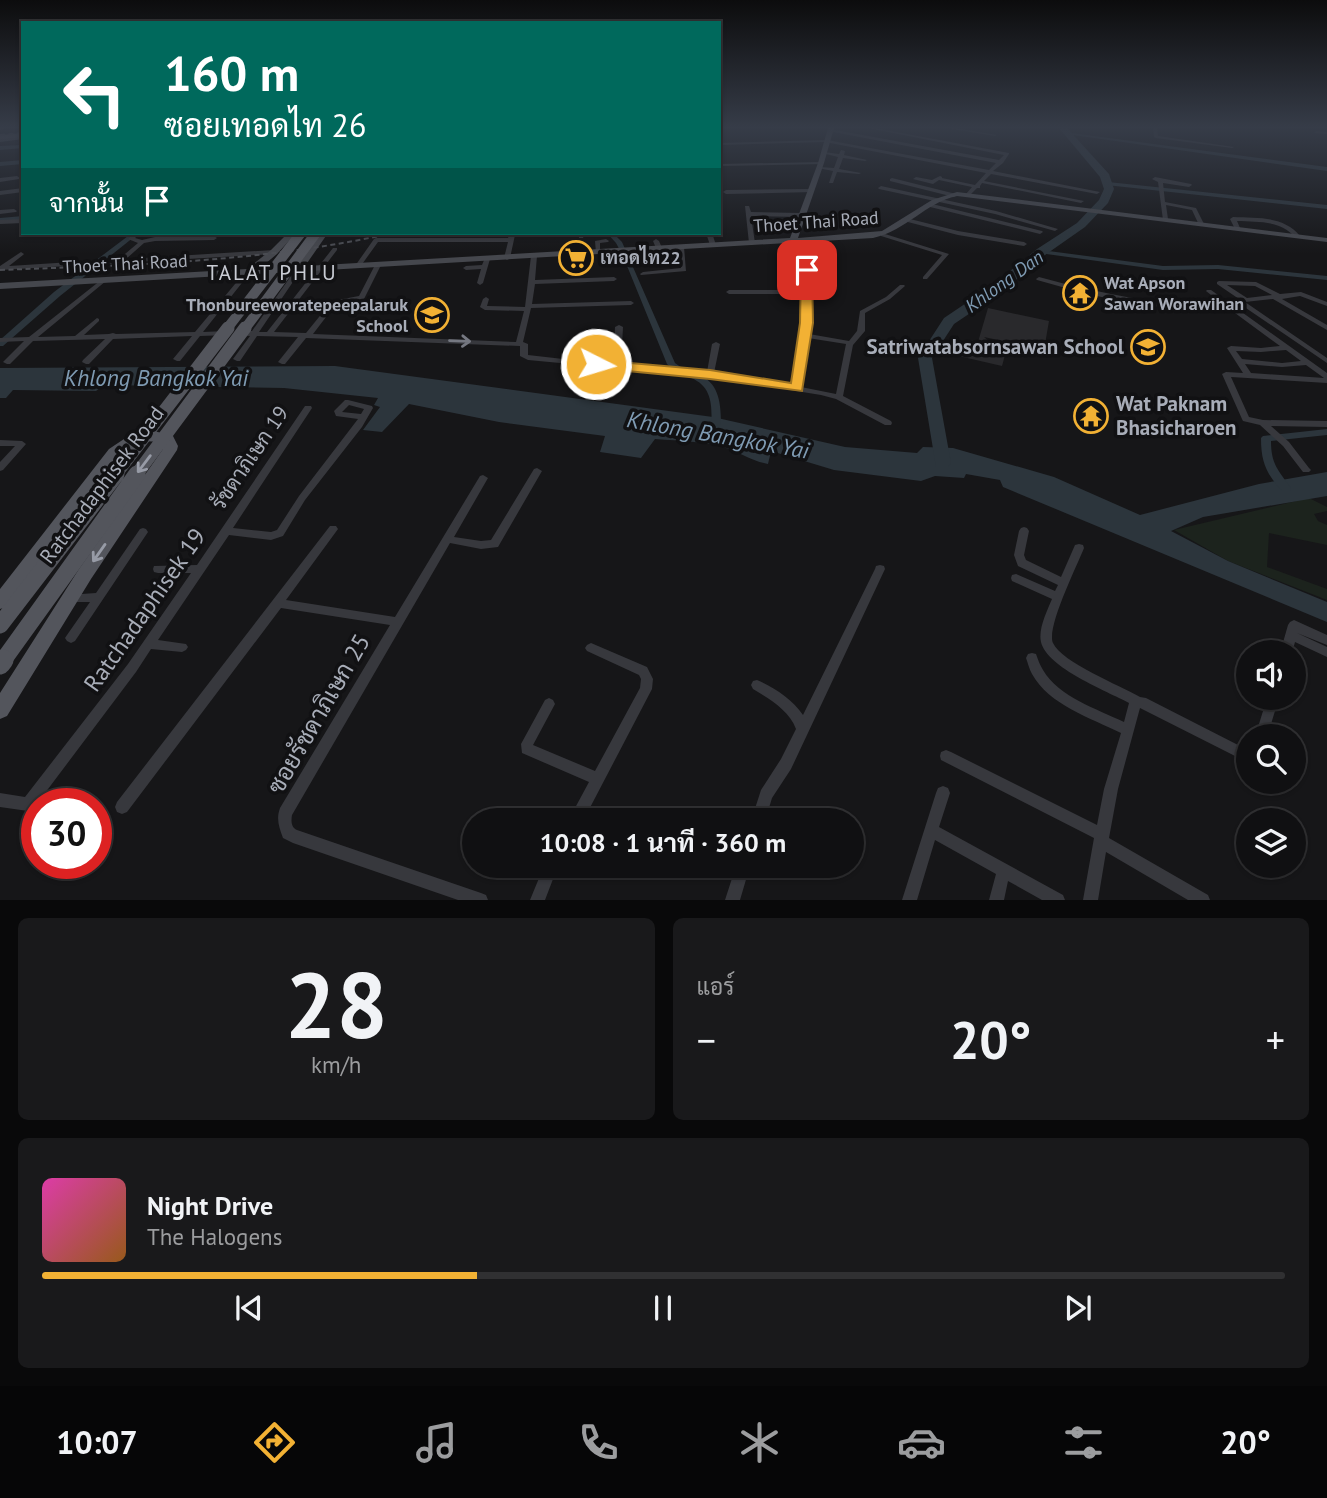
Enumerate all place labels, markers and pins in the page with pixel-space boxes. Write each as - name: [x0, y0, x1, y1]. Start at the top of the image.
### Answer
- supermarket icon: เทอดไท22: [557, 239, 595, 277]
- pin: [777, 240, 837, 300]
- place label: เทอดไท22: [600, 245, 681, 269]
- place label: Wat Apson Sawan Worawihan: [1104, 271, 1244, 315]
- temple icon: Wat Apson Sawan Worawihan: [1061, 274, 1099, 312]
- place label: Thonbureeworatepeepalaruk School: [186, 293, 409, 337]
- school or university icon: Thonbureeworatepeepalaruk School: [413, 296, 451, 334]
- school or university icon: Satriwatabsornsawan School: [1129, 328, 1167, 366]
- place label: Satriwatabsornsawan School: [867, 333, 1125, 360]
- place label: Wat Paknam Bhasicharoen: [1116, 390, 1237, 441]
- temple icon: Wat Paknam Bhasicharoen: [1072, 397, 1110, 435]

